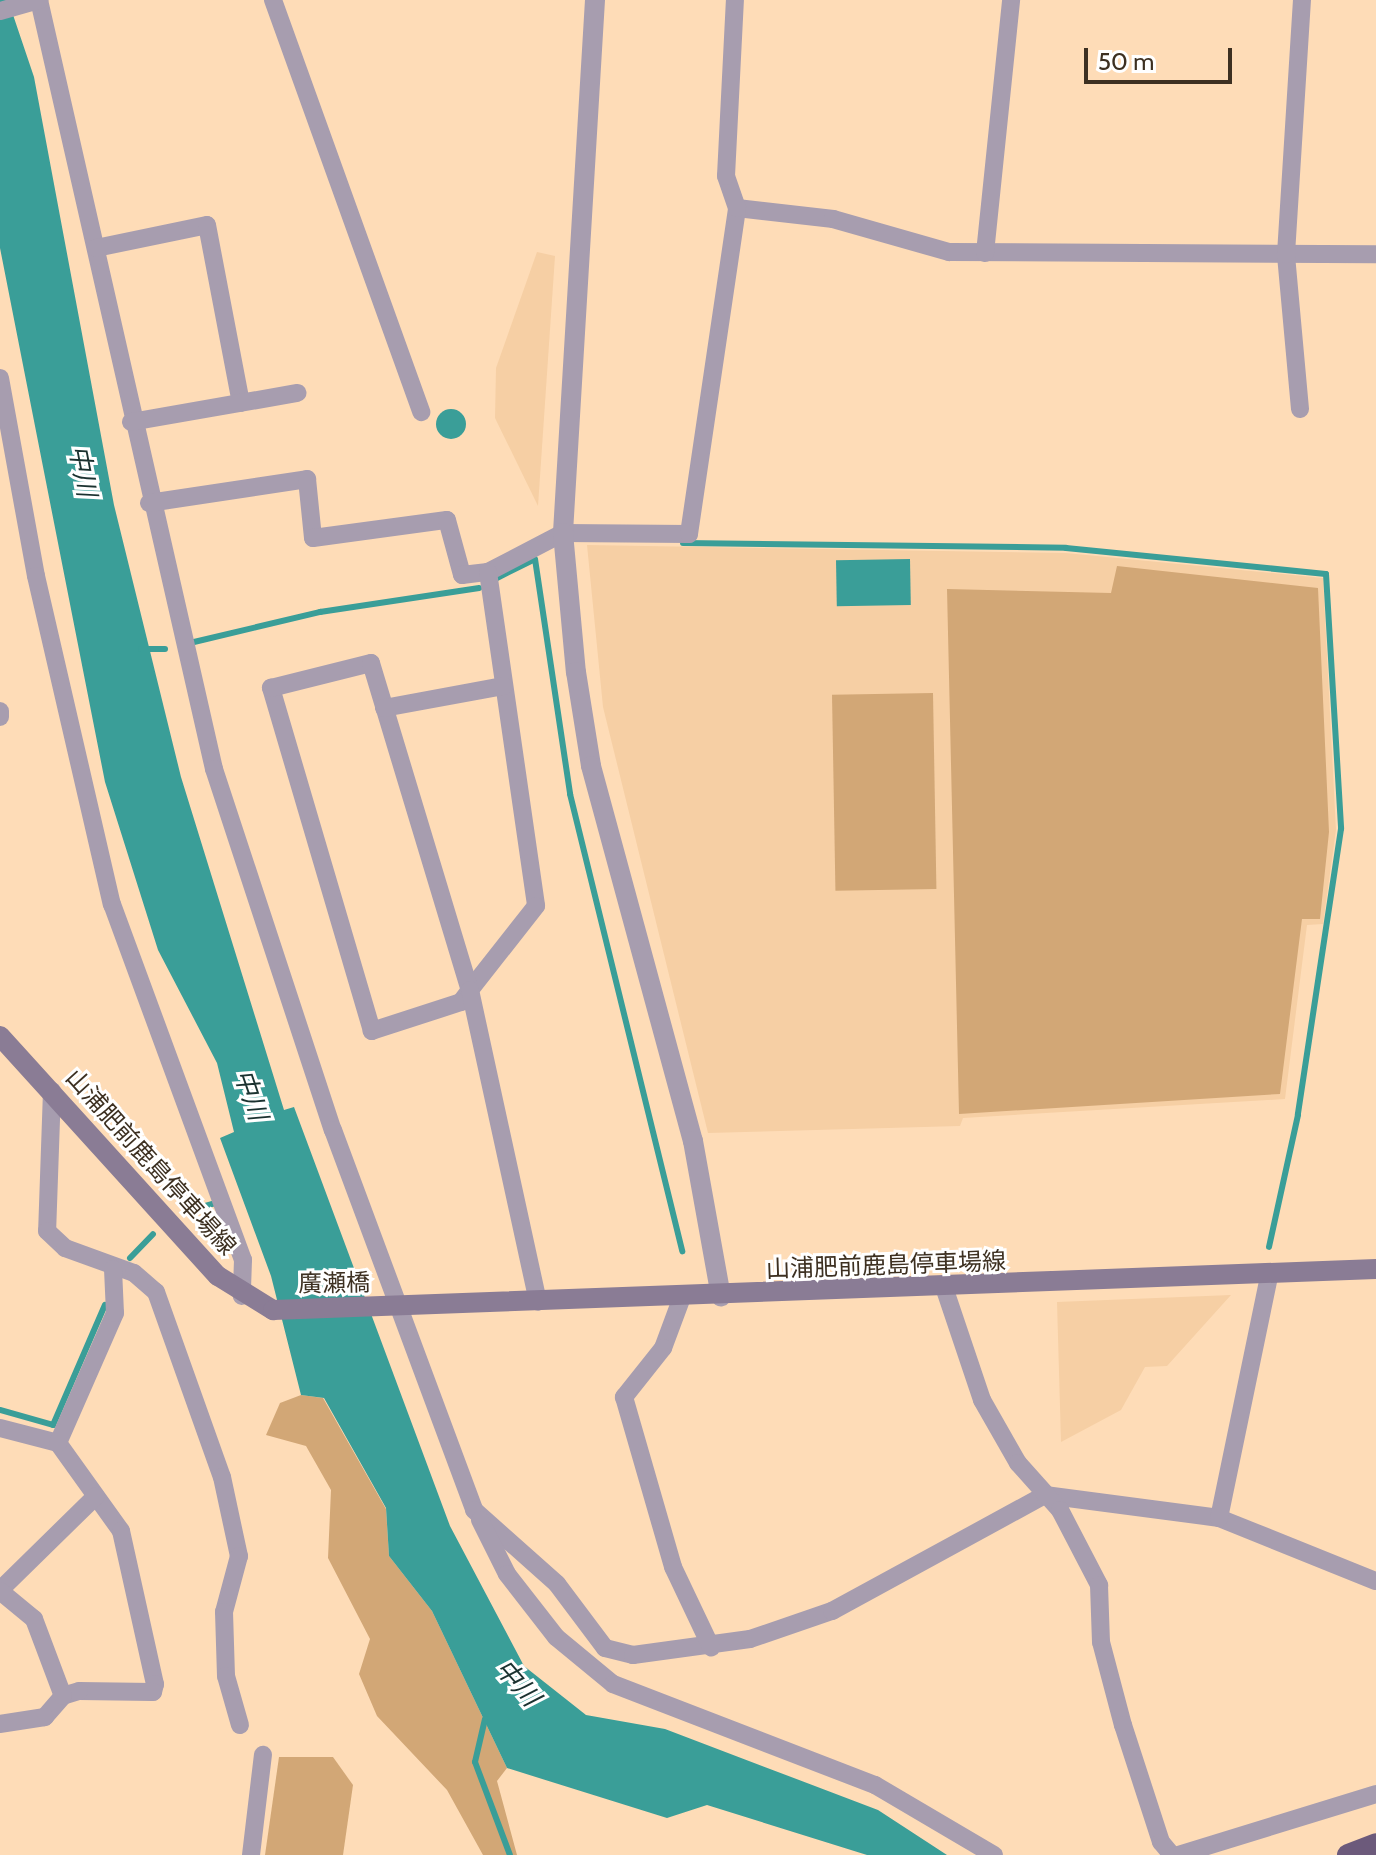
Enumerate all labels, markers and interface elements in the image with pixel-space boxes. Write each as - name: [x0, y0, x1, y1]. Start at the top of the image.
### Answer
- scale bar: [1088, 32, 1236, 82]
- text: 50 m: [1098, 47, 1154, 76]
- water label: 中川: [62, 443, 102, 499]
- street label: 山浦肥前鹿島停車場線: [60, 1063, 242, 1261]
- water label: 中川: [227, 1065, 273, 1125]
- street label: 山浦肥前鹿島停車場線: [766, 1246, 1006, 1284]
- street label: 廣瀬橋: [298, 1268, 370, 1298]
- water label: 中川: [488, 1653, 546, 1713]

